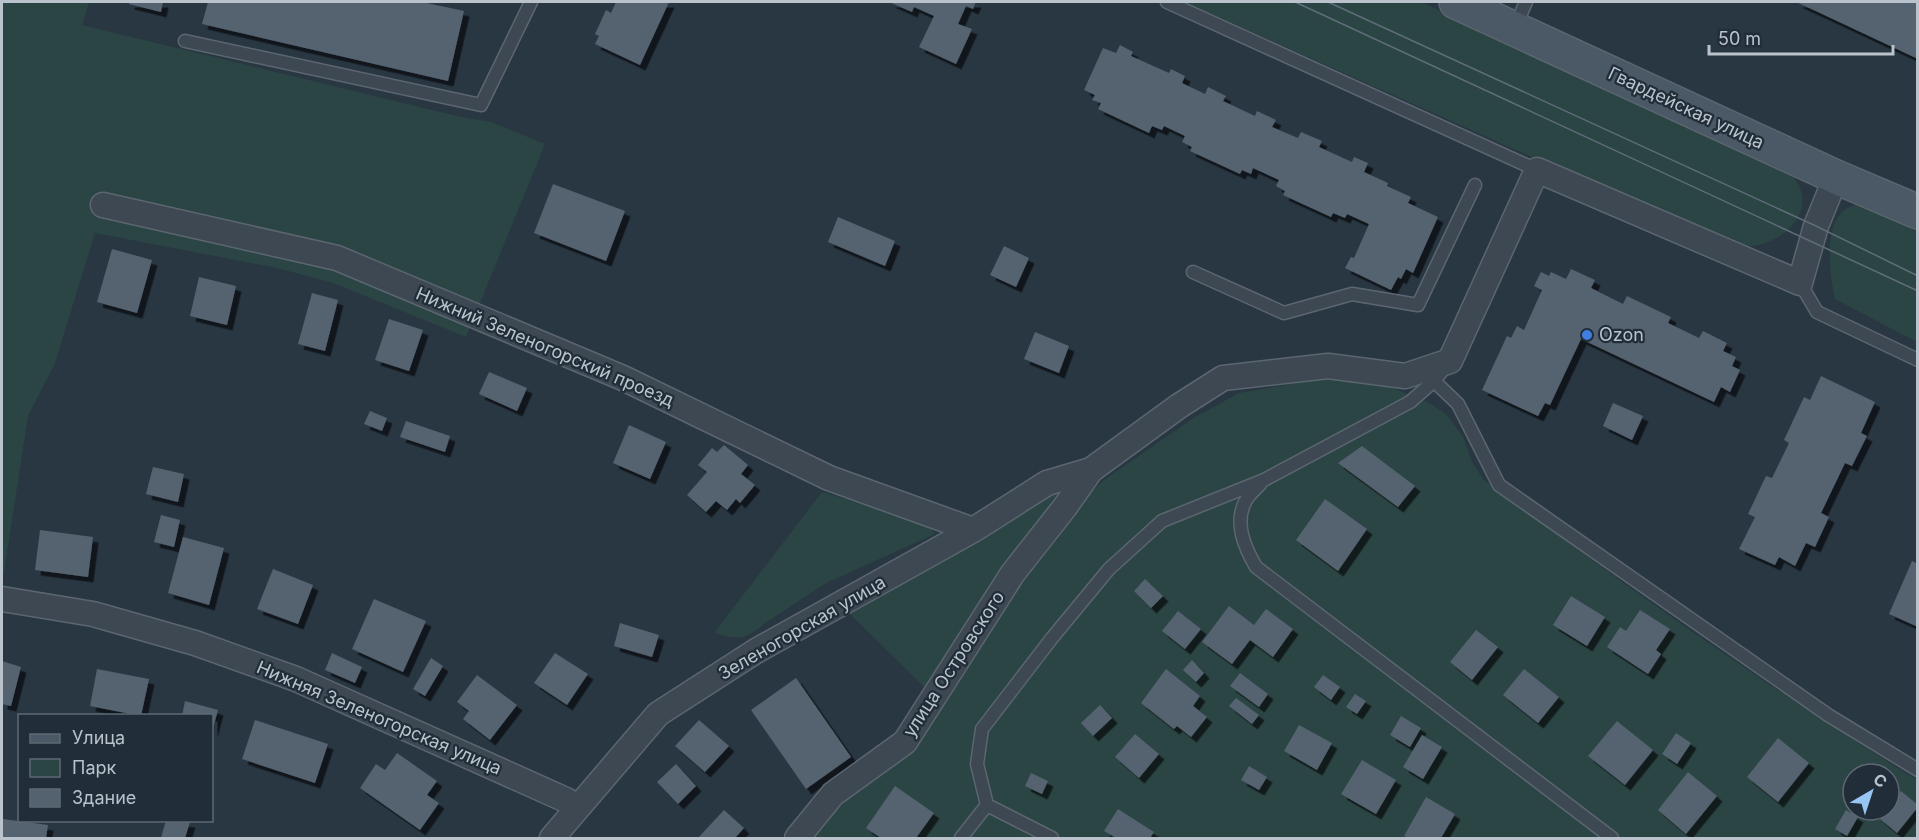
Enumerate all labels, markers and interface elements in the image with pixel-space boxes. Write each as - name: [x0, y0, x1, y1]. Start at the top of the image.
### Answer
- scale bar: [1709, 18, 1894, 56]
- text: 50 m: [1718, 28, 1761, 49]
- street label: Гвардейская улица: [1605, 62, 1767, 153]
- street label: Нижний Зеленогорский проезд: [413, 282, 677, 411]
- place label: Ozon: [1599, 324, 1644, 345]
- marker: Ozon: [1580, 328, 1594, 342]
- street label: Зеленогорская улица: [714, 571, 889, 684]
- street label: улица Островского: [899, 587, 1009, 741]
- street label: Нижняя Зеленогорская улица: [254, 656, 505, 779]
- legend: [18, 714, 213, 822]
- text: Улица: [72, 727, 125, 748]
- text: Парк: [72, 757, 117, 778]
- north arrow: [1841, 762, 1901, 822]
- text: С: [1870, 769, 1891, 792]
- text: Здание: [72, 787, 136, 808]

